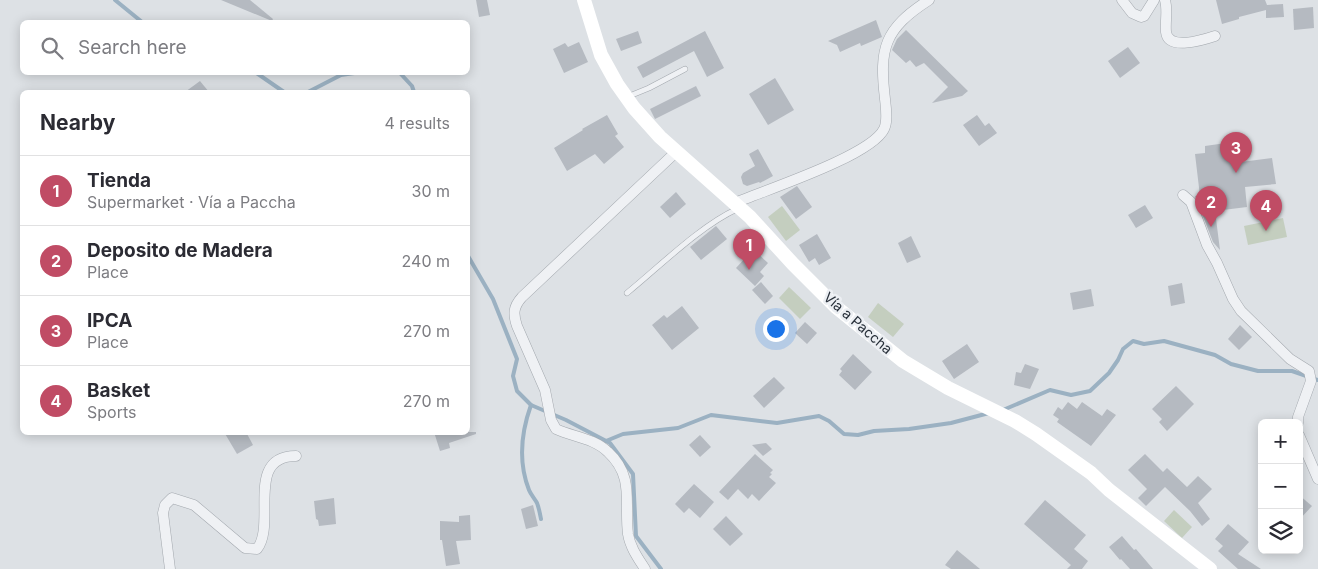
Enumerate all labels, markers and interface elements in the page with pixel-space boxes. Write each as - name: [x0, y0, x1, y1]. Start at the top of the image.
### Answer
- search box: [20, 20, 470, 75]
- icon: search: [38, 34, 66, 62]
- text: Search here: [78, 36, 187, 59]
- text: Nearby: [40, 110, 115, 135]
- text: 4 results: [385, 113, 450, 133]
- pin: 3: [1220, 132, 1252, 173]
- text: Tienda: [87, 169, 151, 192]
- text: 1: [53, 181, 59, 201]
- text: 30 m: [412, 181, 450, 201]
- pin: 2: [1195, 186, 1227, 227]
- pin: 4: [1250, 190, 1282, 231]
- text: Supermarket · Vía a Paccha: [87, 192, 296, 212]
- pin: 1: [733, 229, 765, 270]
- text: Deposito de Madera: [87, 239, 273, 262]
- text: 2: [51, 251, 61, 271]
- text: 240 m: [402, 251, 450, 271]
- text: Place: [87, 262, 129, 282]
- street label: Vía a Paccha: [820, 288, 896, 357]
- text: IPCA: [87, 309, 132, 332]
- your location: [763, 316, 789, 342]
- text: 3: [51, 321, 61, 341]
- text: 270 m: [403, 321, 450, 341]
- text: Place: [87, 332, 129, 352]
- text: Basket: [87, 379, 150, 402]
- text: 4: [51, 391, 61, 411]
- text: 270 m: [403, 391, 450, 411]
- text: Sports: [87, 402, 136, 422]
- map controls: [1258, 419, 1303, 554]
- button: +: [1258, 419, 1303, 464]
- button: −: [1258, 464, 1303, 509]
- button: layers: [1258, 509, 1303, 554]

